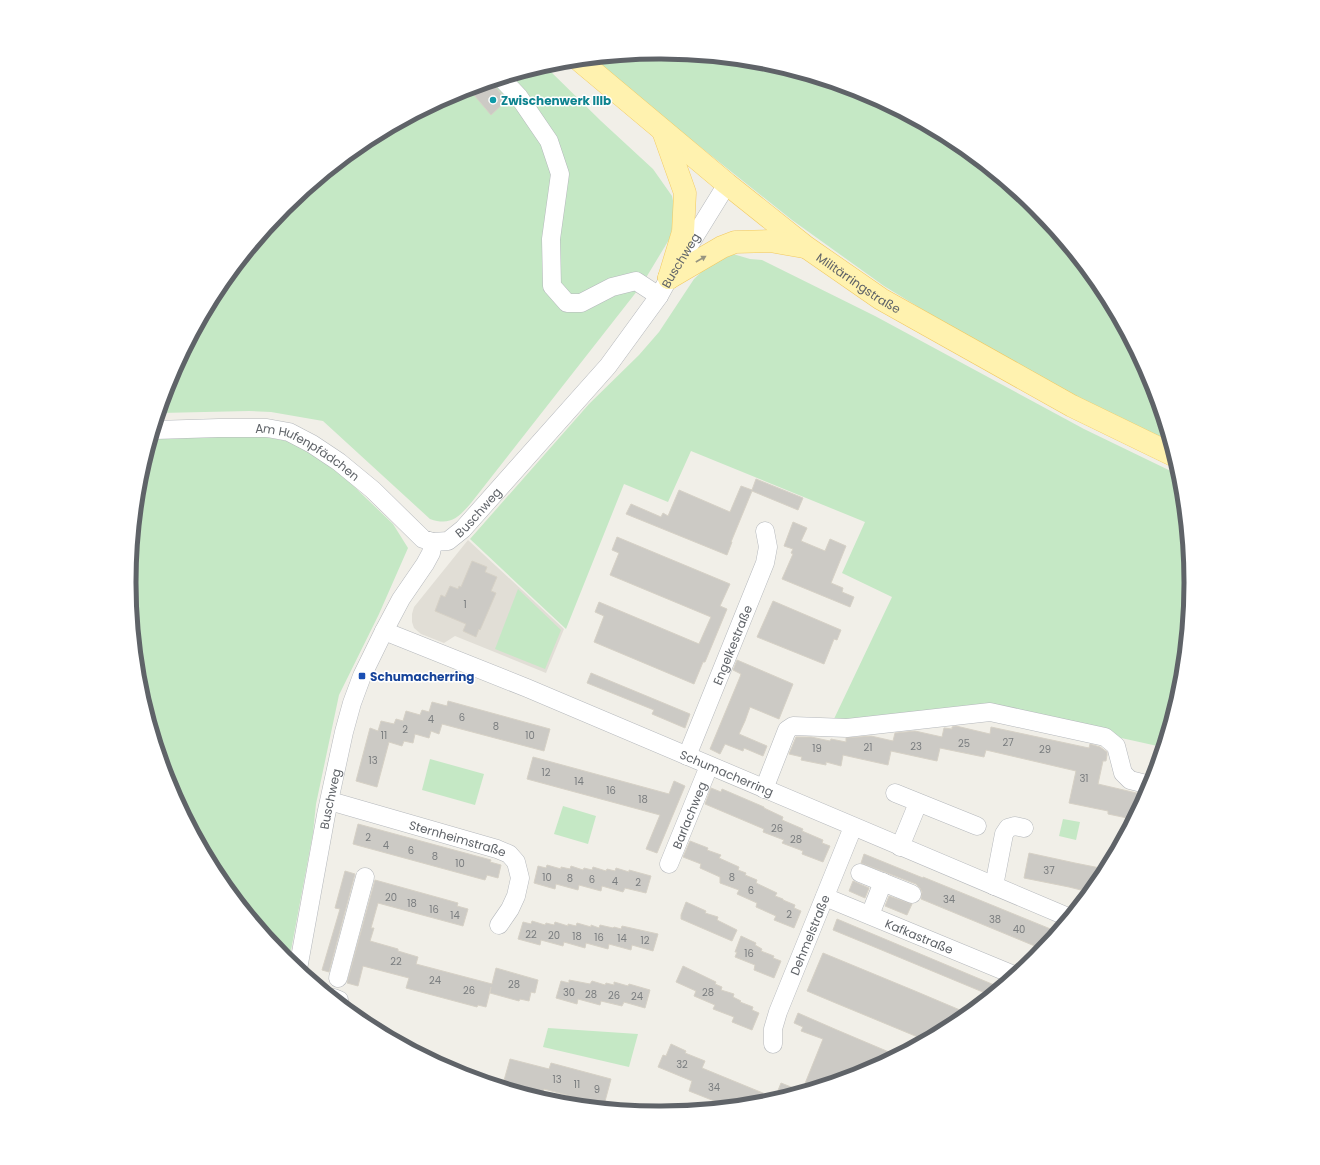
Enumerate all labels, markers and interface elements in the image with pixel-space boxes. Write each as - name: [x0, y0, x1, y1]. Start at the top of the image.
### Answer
- place label: Zwischenwerk IIIb: [501, 92, 611, 109]
- marker: Zwischenwerk IIIb: [488, 95, 498, 105]
- street label: Buschweg: [657, 229, 704, 291]
- street label: Militärringstraße: [813, 248, 904, 317]
- one-way arrow: [695, 256, 707, 263]
- street label: Am Hufenpfädchen: [255, 419, 364, 484]
- street label: Buschweg: [451, 483, 505, 541]
- house number: 1: [463, 597, 467, 612]
- street label: Engelkestraße: [708, 602, 756, 687]
- place label: Schumacherring: [370, 668, 474, 685]
- marker: Schumacherring: [357, 671, 367, 681]
- house number: 6: [459, 710, 465, 725]
- house number: 4: [428, 712, 434, 727]
- house number: 8: [493, 719, 499, 734]
- house number: 2: [402, 722, 408, 737]
- house number: 11: [381, 728, 387, 743]
- house number: 10: [525, 728, 535, 743]
- house number: 27: [1002, 735, 1014, 750]
- house number: 25: [958, 736, 970, 751]
- house number: 23: [910, 739, 922, 754]
- house number: 21: [864, 740, 872, 755]
- house number: 19: [812, 741, 822, 756]
- house number: 29: [1039, 742, 1051, 757]
- street label: Schumacherring: [677, 745, 776, 800]
- house number: 13: [368, 753, 378, 768]
- house number: 12: [542, 765, 551, 780]
- street label: Buschweg: [315, 767, 344, 831]
- house number: 31: [1079, 771, 1089, 786]
- house number: 14: [574, 774, 584, 789]
- street label: Barlachweg: [668, 779, 710, 851]
- house number: 16: [606, 783, 616, 798]
- house number: 18: [638, 792, 648, 807]
- street label: Sternheimstraße: [407, 816, 509, 860]
- house number: 26: [771, 821, 783, 836]
- house number: 2: [365, 830, 371, 845]
- house number: 28: [790, 832, 802, 847]
- house number: 4: [383, 838, 389, 853]
- house number: 6: [408, 843, 414, 858]
- house number: 8: [432, 849, 438, 864]
- house number: 10: [455, 856, 465, 871]
- house number: 37: [1043, 863, 1055, 878]
- house number: 10: [542, 870, 552, 885]
- house number: 8: [729, 870, 735, 885]
- house number: 8: [567, 871, 573, 886]
- house number: 6: [589, 872, 595, 887]
- house number: 4: [612, 874, 618, 889]
- house number: 2: [635, 875, 641, 890]
- house number: 6: [748, 883, 754, 898]
- house number: 20: [385, 890, 397, 905]
- street label: Dehmelstraße: [785, 892, 833, 978]
- house number: 34: [943, 892, 955, 907]
- house number: 18: [407, 896, 417, 911]
- house number: 16: [429, 902, 439, 917]
- house number: 2: [786, 907, 792, 922]
- house number: 14: [450, 908, 460, 923]
- house number: 38: [989, 912, 1001, 927]
- street label: Kafkastraße: [883, 914, 956, 958]
- house number: 40: [1013, 922, 1025, 937]
- house number: 22: [525, 927, 537, 942]
- house number: 20: [548, 928, 560, 943]
- house number: 18: [572, 929, 582, 944]
- house number: 16: [594, 930, 604, 945]
- house number: 14: [617, 931, 627, 946]
- house number: 12: [641, 933, 650, 948]
- house number: 16: [744, 946, 754, 961]
- house number: 22: [390, 954, 402, 969]
- house number: 24: [429, 973, 441, 988]
- house number: 28: [508, 977, 520, 992]
- house number: 26: [463, 983, 475, 998]
- house number: 30: [563, 985, 575, 1000]
- house number: 28: [702, 985, 714, 1000]
- house number: 28: [585, 987, 597, 1002]
- house number: 26: [608, 988, 620, 1003]
- house number: 24: [631, 989, 643, 1004]
- house number: 32: [676, 1057, 688, 1072]
- house number: 13: [552, 1072, 562, 1087]
- house number: 11: [574, 1077, 580, 1092]
- house number: 34: [708, 1080, 720, 1095]
- house number: 9: [594, 1082, 600, 1097]

